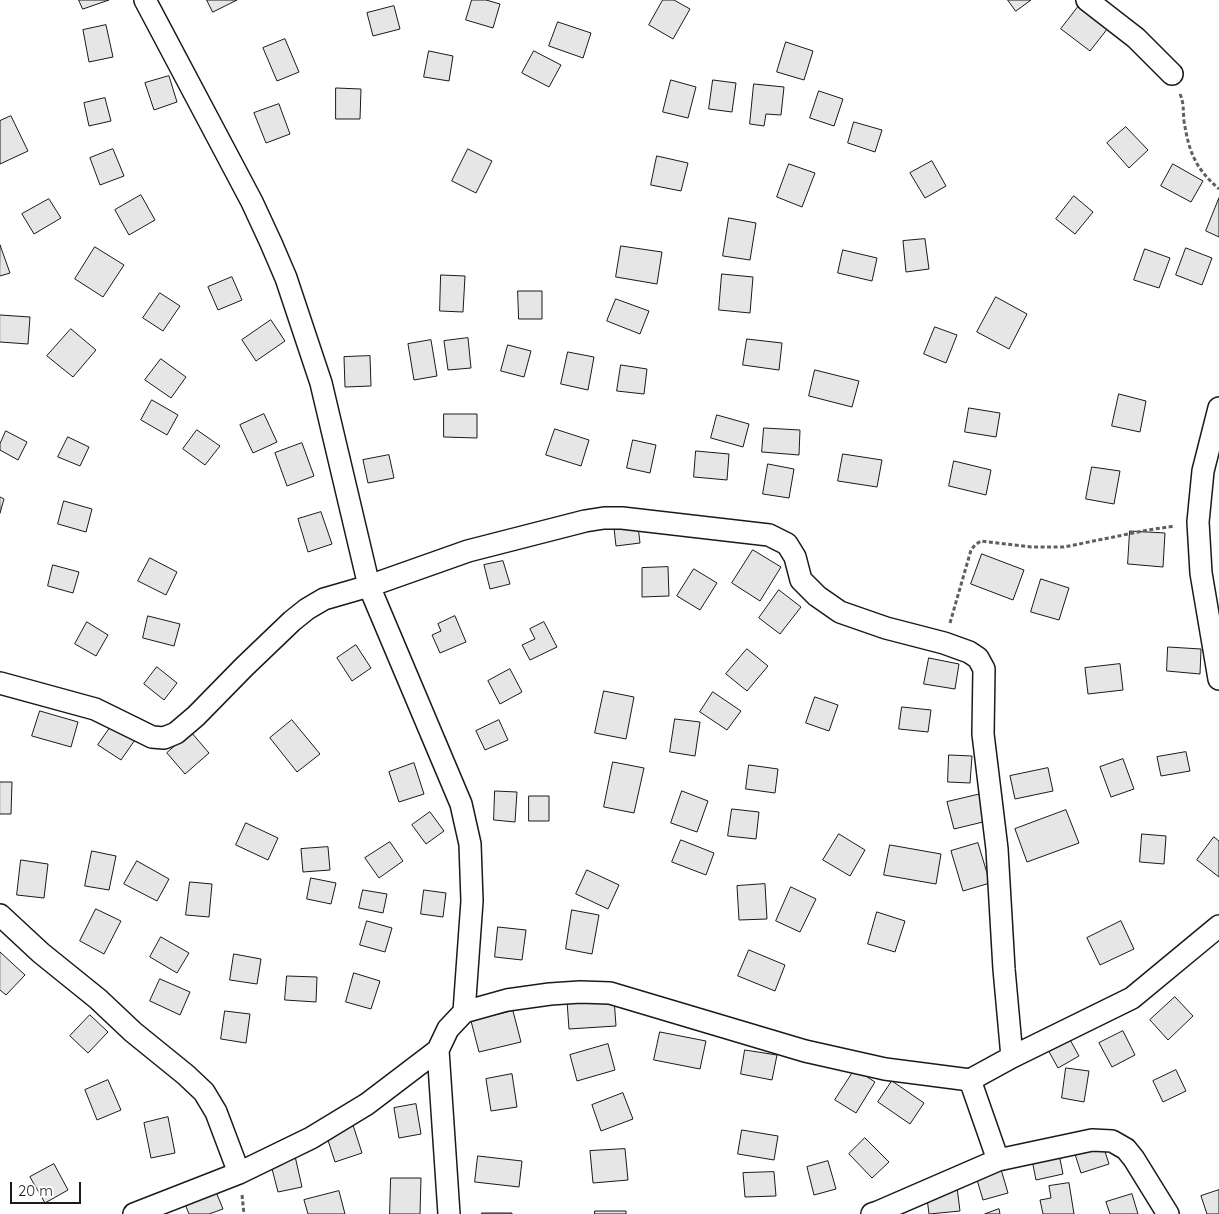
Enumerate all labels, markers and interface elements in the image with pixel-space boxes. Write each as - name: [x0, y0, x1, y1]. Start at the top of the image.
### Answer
- scale bar: [12, 1172, 84, 1204]
- text: 20 m: [18, 1181, 53, 1200]

